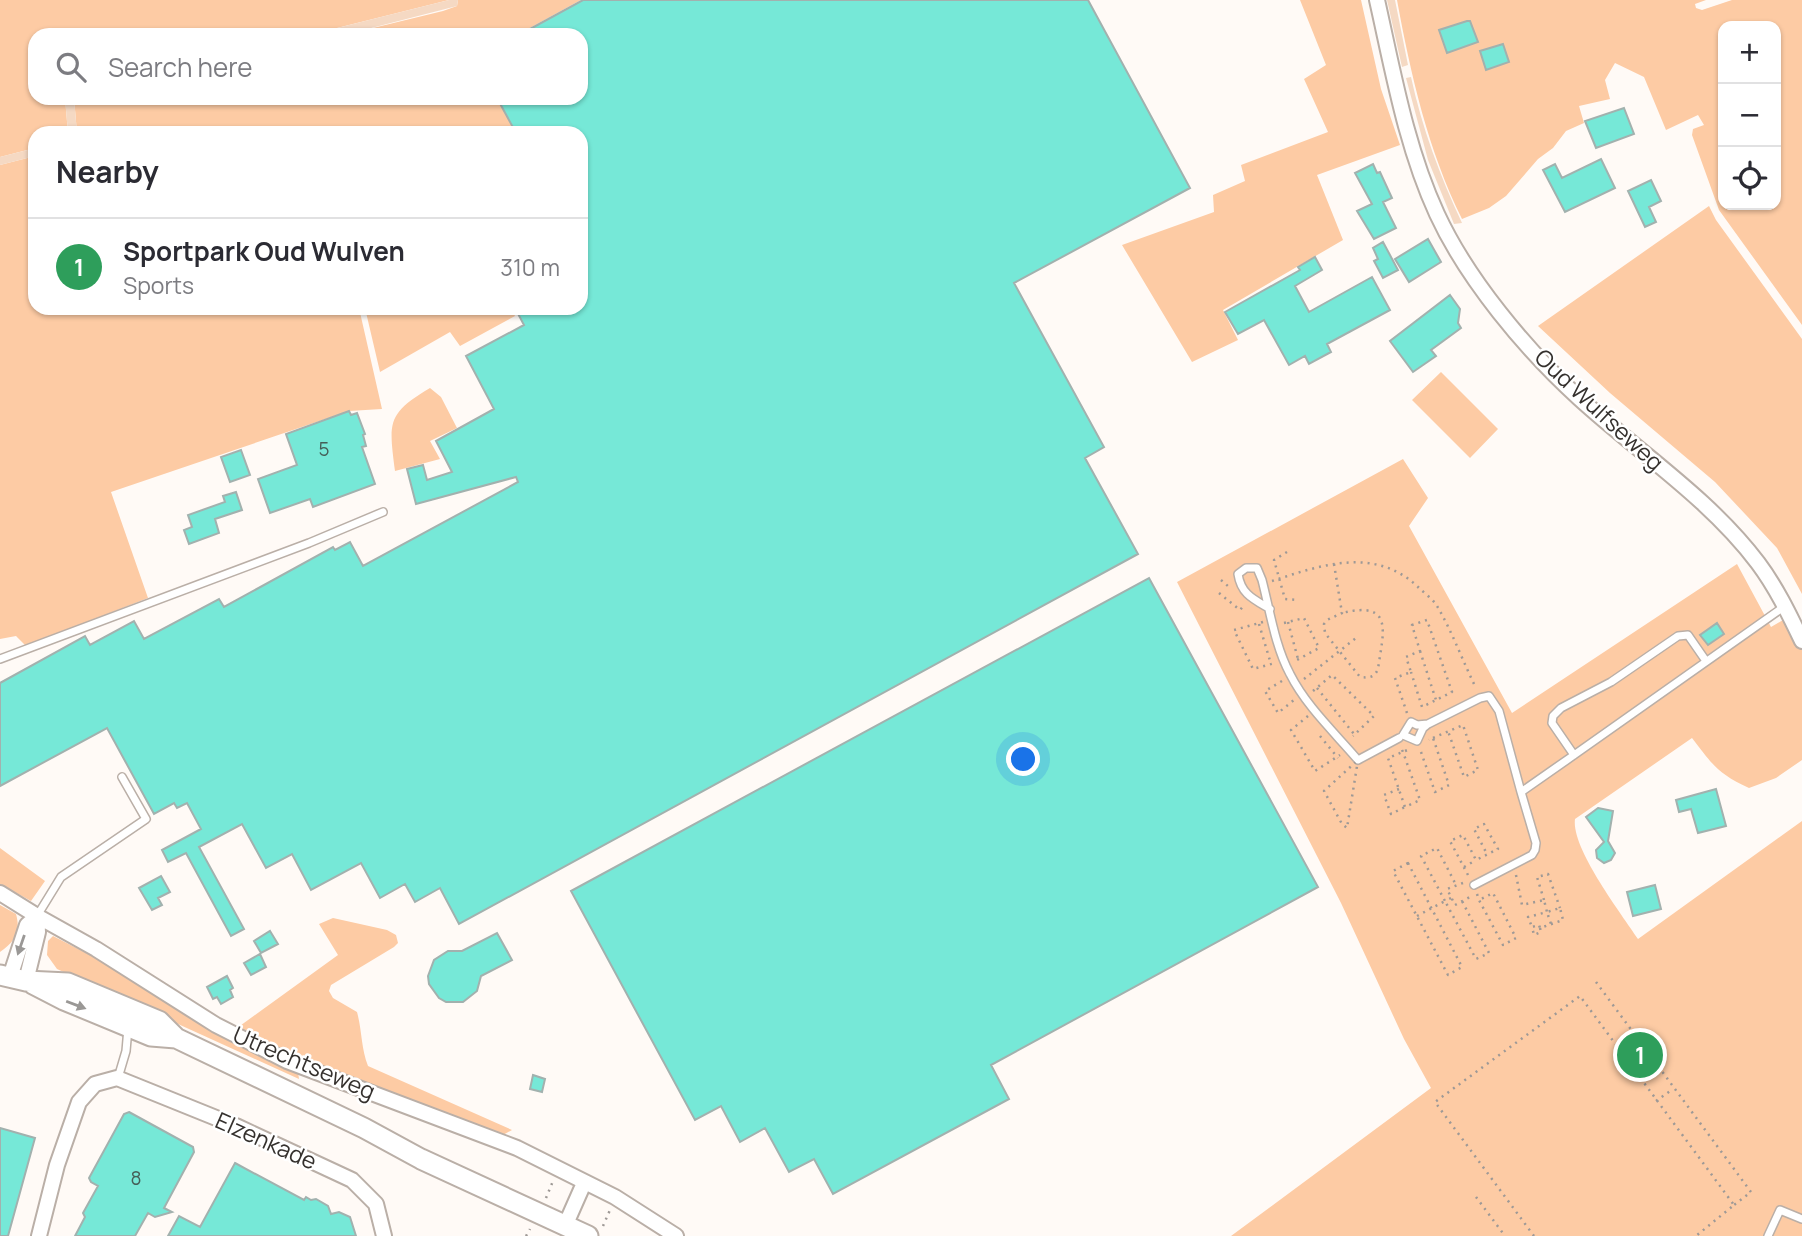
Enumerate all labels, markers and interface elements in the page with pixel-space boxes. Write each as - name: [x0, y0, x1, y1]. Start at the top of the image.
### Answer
- map controls: [1718, 21, 1781, 210]
- button: +: [1718, 21, 1781, 84]
- search box: [28, 28, 588, 105]
- icon: search: [52, 48, 90, 86]
- text: Search here: [108, 49, 253, 85]
- button: −: [1718, 84, 1781, 147]
- button: locate: [1718, 147, 1781, 210]
- text: Nearby: [56, 151, 159, 192]
- text: Sportpark Oud Wulven: [123, 233, 405, 269]
- text: 1: [74, 251, 84, 283]
- text: 310 m: [500, 251, 560, 283]
- text: Sports: [123, 269, 194, 301]
- street label: Oud Wulfseweg: [1528, 341, 1671, 478]
- house number: 5: [319, 436, 330, 462]
- your location: [1006, 742, 1040, 776]
- one-way arrow: [15, 934, 25, 955]
- one-way arrow: [65, 1000, 86, 1011]
- street label: Utrechtseweg: [228, 1018, 381, 1106]
- pin: 1: [1617, 1029, 1663, 1081]
- street label: Elzenkade: [211, 1104, 322, 1177]
- house number: 8: [130, 1165, 142, 1191]

